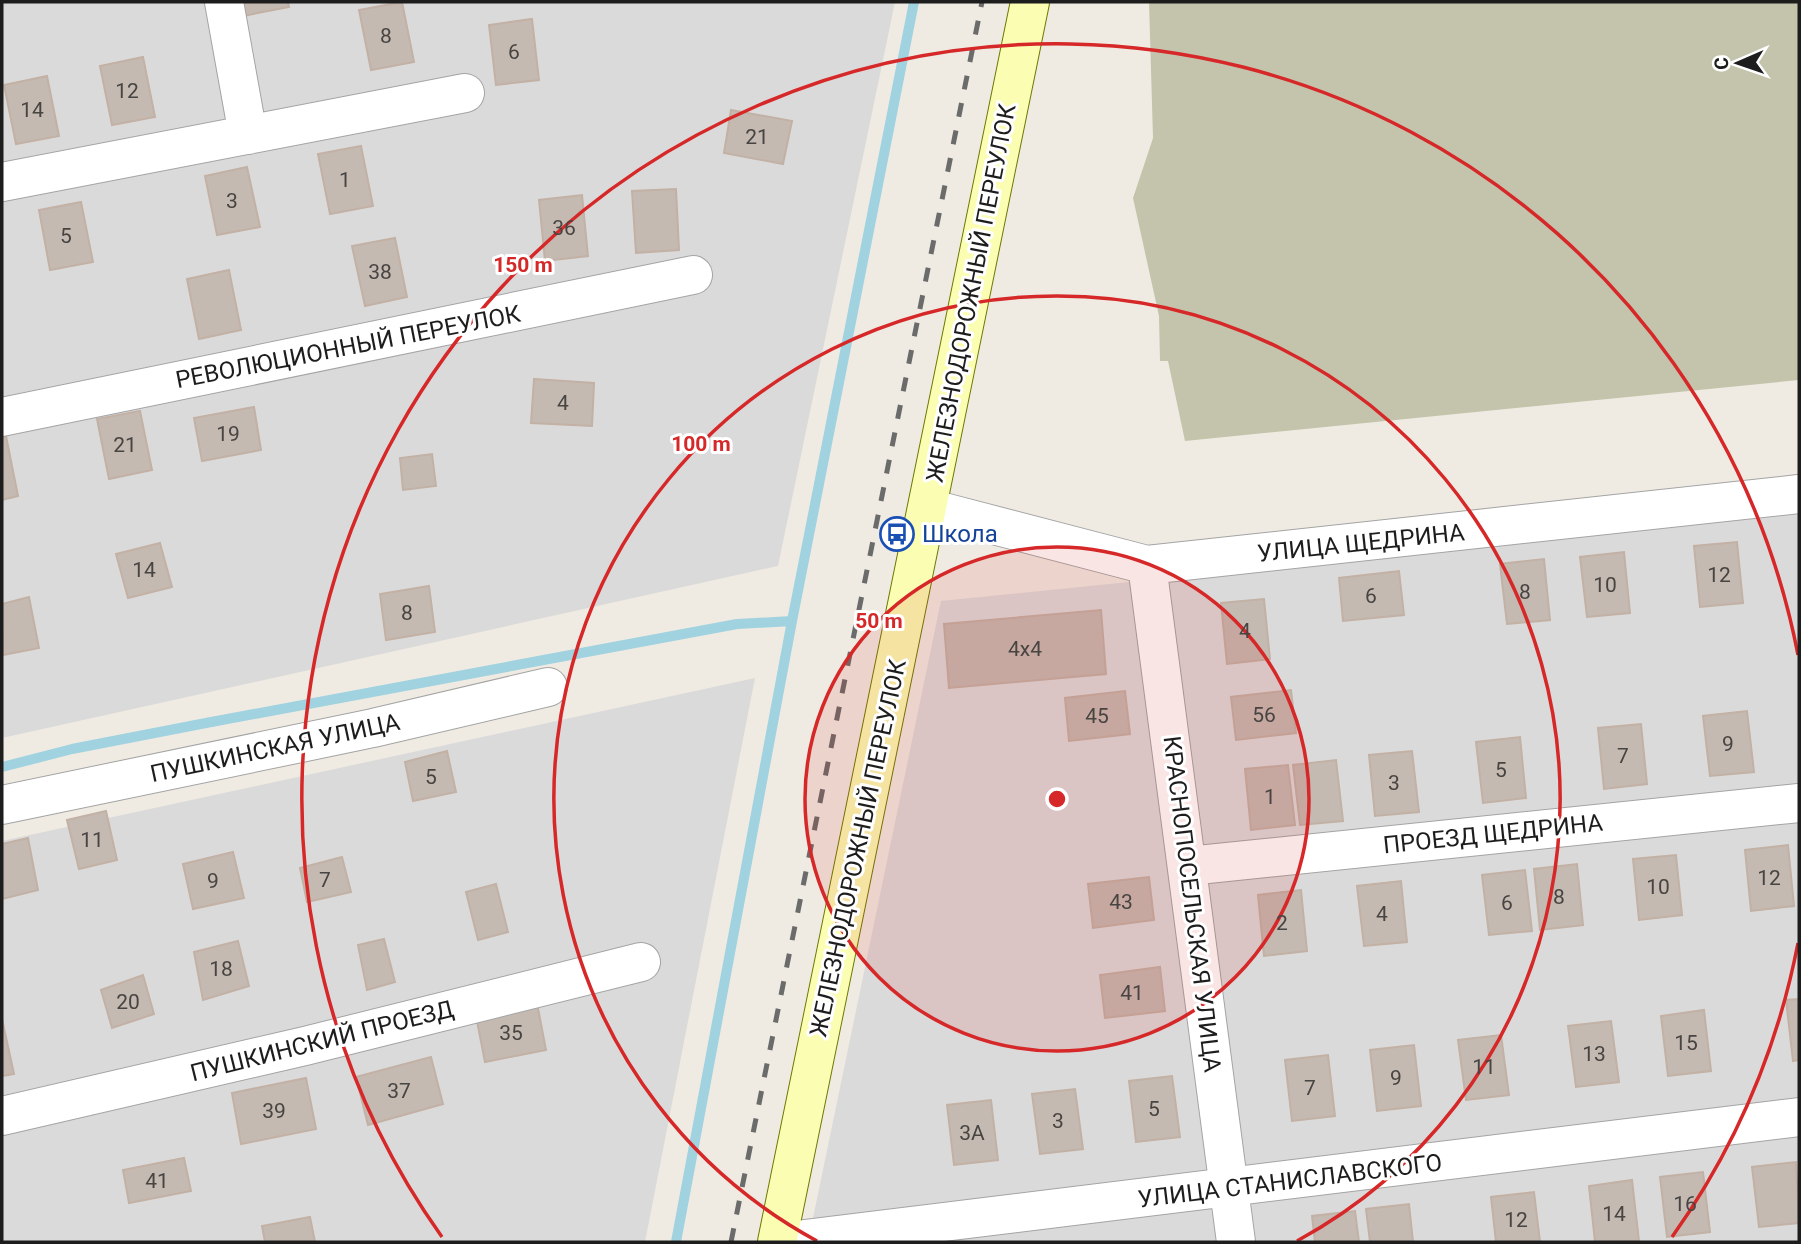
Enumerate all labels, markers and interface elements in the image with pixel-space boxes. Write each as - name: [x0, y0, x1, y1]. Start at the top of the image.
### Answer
- house number: 8: [380, 24, 392, 48]
- north arrow: [1703, 28, 1773, 98]
- house number: 6: [508, 40, 520, 64]
- text: С: [1710, 57, 1733, 70]
- house number: 12: [115, 79, 139, 103]
- house number: 14: [20, 98, 44, 122]
- street label: ЖЕЛЕЗНОДОРОЖНЫЙ ПЕРЕУЛОК: [921, 101, 1022, 485]
- house number: 21: [745, 125, 769, 149]
- house number: 1: [339, 168, 351, 192]
- house number: 3: [226, 189, 238, 213]
- house number: 36: [552, 216, 576, 240]
- house number: 5: [60, 224, 72, 248]
- text: 150 m: [493, 253, 553, 277]
- house number: 38: [368, 260, 392, 284]
- street label: РЕВОЛЮЦИОННЫЙ ПЕРЕУЛОК: [173, 300, 523, 394]
- house number: 4: [557, 391, 569, 415]
- house number: 19: [216, 422, 240, 446]
- text: 100 m: [671, 432, 731, 456]
- house number: 21: [113, 433, 137, 457]
- bus stop icon: Школа: [878, 515, 916, 553]
- street label: УЛИЦА ЩЕДРИНА: [1256, 518, 1466, 568]
- place label: Школа: [922, 520, 998, 548]
- house number: 14: [132, 558, 156, 582]
- house number: 12: [1707, 563, 1731, 587]
- house number: 10: [1593, 573, 1617, 597]
- house number: 8: [1519, 580, 1531, 604]
- house number: 6: [1365, 584, 1377, 608]
- house number: 8: [401, 601, 413, 625]
- text: 50 m: [855, 609, 903, 633]
- house number: 4: [1239, 619, 1251, 643]
- house number: 4x4: [1008, 637, 1042, 661]
- street label: ЖЕЛЕЗНОДОРОЖНЫЙ ПЕРЕУЛОК: [804, 656, 912, 1039]
- house number: 56: [1252, 703, 1276, 727]
- house number: 45: [1085, 704, 1109, 728]
- street label: ПУШКИНСКАЯ УЛИЦА: [148, 708, 403, 788]
- house number: 9: [1722, 732, 1734, 756]
- street label: КРАСНОПОСЕЛЬСКАЯ УЛИЦА: [1157, 734, 1227, 1074]
- house number: 7: [1617, 744, 1629, 768]
- house number: 5: [1495, 758, 1507, 782]
- house number: 5: [425, 765, 437, 789]
- house number: 3: [1388, 771, 1400, 795]
- house number: 1: [1264, 785, 1276, 809]
- centre of rings: [1045, 787, 1069, 811]
- street label: ПРОЕЗД ЩЕДРИНА: [1382, 808, 1605, 859]
- house number: 11: [80, 828, 104, 852]
- house number: 12: [1757, 866, 1781, 890]
- house number: 7: [319, 868, 331, 892]
- house number: 9: [207, 869, 219, 893]
- house number: 10: [1646, 875, 1670, 899]
- house number: 8: [1553, 885, 1565, 909]
- house number: 43: [1109, 890, 1133, 914]
- house number: 6: [1501, 891, 1513, 915]
- house number: 4: [1376, 902, 1388, 926]
- house number: 2: [1276, 911, 1288, 935]
- house number: 18: [209, 957, 233, 981]
- house number: 41: [1120, 981, 1144, 1005]
- house number: 20: [116, 990, 140, 1014]
- street label: ПУШКИНСКИЙ ПРОЕЗД: [187, 995, 457, 1087]
- house number: 35: [499, 1021, 523, 1045]
- house number: 15: [1674, 1031, 1698, 1055]
- house number: 13: [1582, 1042, 1606, 1066]
- house number: 11: [1472, 1055, 1496, 1079]
- house number: 9: [1390, 1066, 1402, 1090]
- house number: 7: [1304, 1076, 1316, 1100]
- house number: 37: [387, 1079, 411, 1103]
- house number: 5: [1148, 1097, 1160, 1121]
- house number: 39: [262, 1099, 286, 1123]
- house number: 3: [1052, 1109, 1064, 1133]
- house number: 3А: [959, 1121, 985, 1145]
- street label: УЛИЦА СТАНИСЛАВСКОГО: [1136, 1148, 1444, 1214]
- house number: 41: [145, 1169, 169, 1193]
- house number: 16: [1673, 1192, 1697, 1216]
- house number: 14: [1602, 1202, 1626, 1226]
- house number: 12: [1504, 1208, 1528, 1232]

